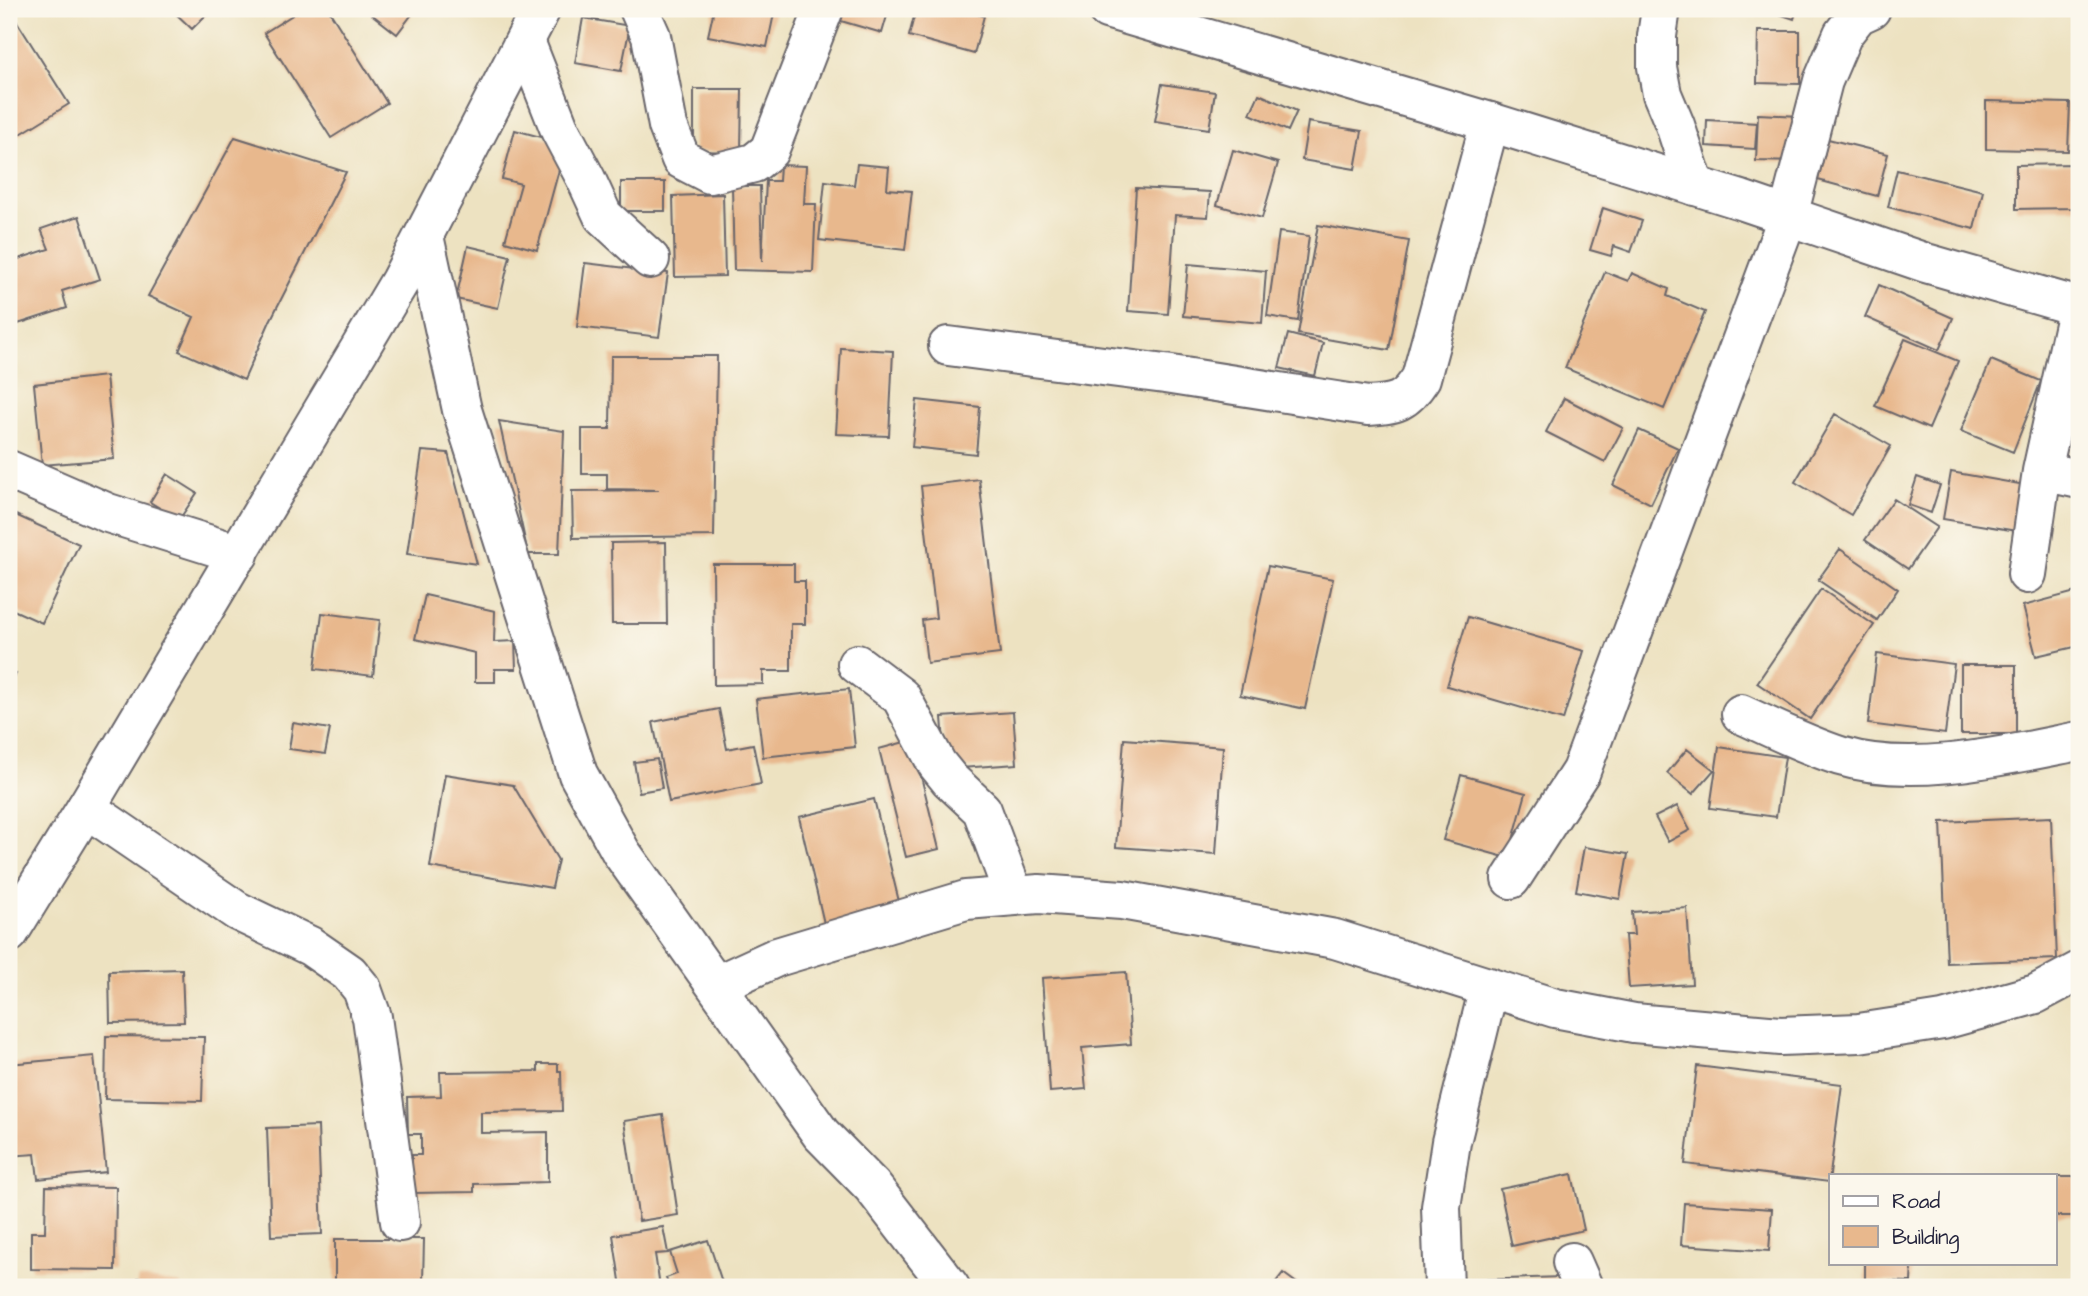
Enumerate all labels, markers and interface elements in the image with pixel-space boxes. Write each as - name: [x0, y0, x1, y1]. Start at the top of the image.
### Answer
- legend: [1829, 1174, 2056, 1264]
- text: Road: [1892, 1187, 1940, 1216]
- text: Building: [1892, 1223, 1960, 1254]

